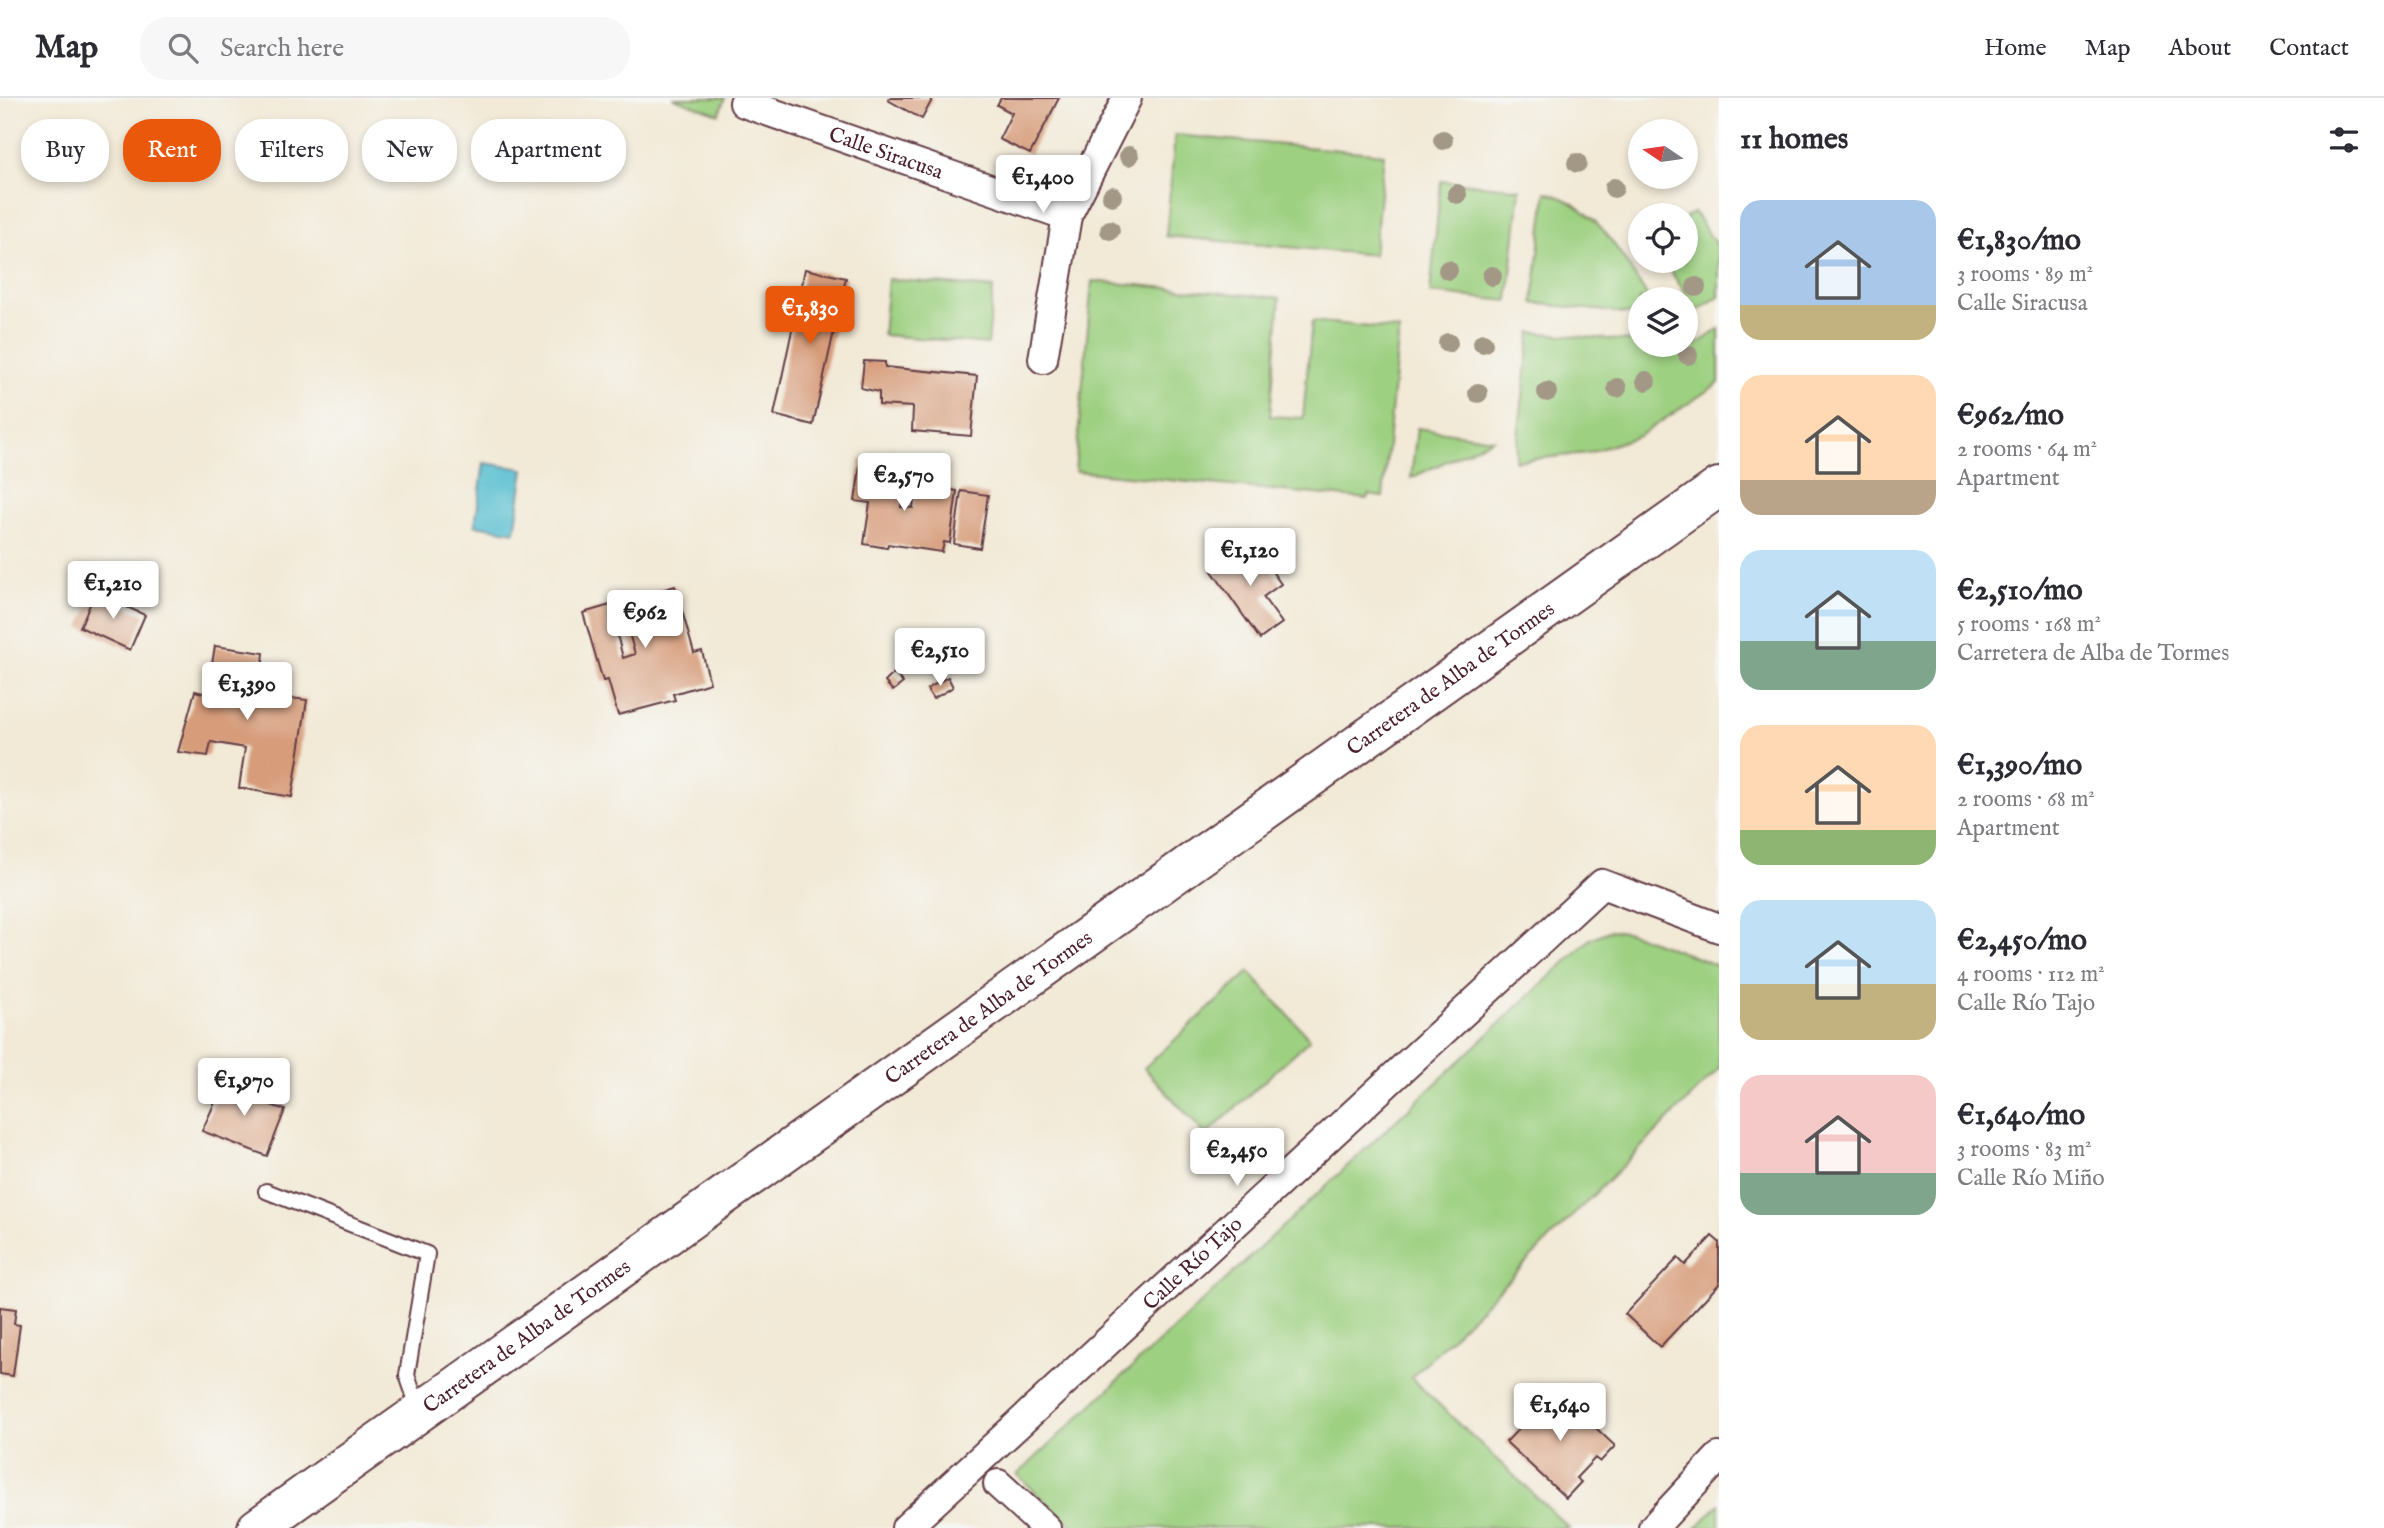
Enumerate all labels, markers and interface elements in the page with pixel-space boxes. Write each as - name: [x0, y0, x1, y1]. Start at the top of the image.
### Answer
- search box: [140, 17, 630, 80]
- text: Map: [35, 27, 98, 69]
- icon: search: [164, 29, 202, 67]
- text: Search here: [220, 32, 344, 65]
- text: Home: [1984, 33, 2047, 64]
- text: Map: [2085, 33, 2131, 64]
- text: About: [2169, 33, 2231, 64]
- text: Contact: [2269, 33, 2349, 64]
- chip: Buy: [21, 119, 109, 182]
- chip: Rent: [123, 119, 221, 182]
- chip: Filters: [235, 119, 348, 182]
- chip: New: [362, 119, 457, 182]
- chip: Apartment: [471, 119, 626, 182]
- north arrow: [1628, 119, 1698, 189]
- map controls: [1628, 119, 1698, 357]
- text: 11 homes: [1740, 121, 1848, 159]
- icon: filters: [2325, 121, 2363, 159]
- street label: Calle Siracusa: [825, 122, 947, 187]
- pin: €1,400: [986, 156, 1100, 215]
- text: €1,400: [1012, 163, 1074, 192]
- button: locate: [1628, 203, 1698, 273]
- text: €1,830/mo: [1957, 222, 2081, 260]
- icon: home: [1796, 228, 1880, 312]
- text: 3 rooms · 89 m²: [1957, 260, 2093, 289]
- pin: €1,830: [753, 286, 867, 346]
- button: layers: [1628, 287, 1698, 357]
- text: Calle Siracusa: [1957, 289, 2088, 318]
- text: €1,830: [781, 294, 839, 323]
- text: €962/mo: [1957, 397, 2064, 435]
- icon: home: [1796, 403, 1880, 487]
- text: 2 rooms · 64 m²: [1957, 435, 2097, 464]
- pin: €2,570: [847, 454, 961, 513]
- text: €2,570: [874, 461, 934, 490]
- text: Apartment: [1957, 464, 2060, 493]
- pin: €1,120: [1193, 528, 1307, 588]
- text: €1,120: [1221, 536, 1279, 565]
- pin: €1,210: [56, 561, 170, 621]
- text: €1,210: [84, 569, 142, 598]
- text: €2,510/mo: [1957, 572, 2083, 610]
- icon: home: [1796, 578, 1880, 662]
- pin: €962: [604, 590, 686, 650]
- street label: Carretera de Alba de Tormes: [1342, 596, 1560, 763]
- text: €962: [623, 598, 667, 627]
- text: 5 rooms · 168 m²: [1957, 610, 2101, 639]
- pin: €2,510: [883, 628, 997, 688]
- text: €2,510: [911, 636, 969, 665]
- text: Carretera de Alba de Tormes: [1957, 639, 2229, 668]
- pin: €1,390: [190, 662, 304, 722]
- text: €1,390: [218, 670, 276, 699]
- text: €1,390/mo: [1957, 747, 2082, 785]
- icon: home: [1796, 753, 1880, 837]
- text: 2 rooms · 68 m²: [1957, 785, 2095, 814]
- text: Apartment: [1957, 814, 2060, 843]
- text: €2,450/mo: [1957, 922, 2087, 960]
- street label: Carretera de Alba de Tormes: [880, 925, 1099, 1092]
- icon: home: [1796, 928, 1880, 1012]
- text: 4 rooms · 112 m²: [1957, 960, 2105, 989]
- text: Calle Río Tajo: [1957, 989, 2095, 1018]
- pin: €1,970: [187, 1058, 301, 1118]
- text: €1,970: [214, 1066, 274, 1095]
- text: €1,640/mo: [1957, 1097, 2085, 1135]
- icon: home: [1796, 1103, 1880, 1187]
- pin: €2,450: [1180, 1128, 1294, 1188]
- text: 3 rooms · 83 m²: [1957, 1135, 2092, 1164]
- text: €2,450: [1206, 1136, 1268, 1165]
- text: Calle Río Miño: [1957, 1164, 2105, 1193]
- street label: Calle Río Tajo: [1138, 1211, 1249, 1317]
- street label: Carretera de Alba de Tormes: [418, 1254, 637, 1420]
- pin: €1,640: [1503, 1384, 1617, 1443]
- text: €1,640: [1530, 1391, 1590, 1420]

